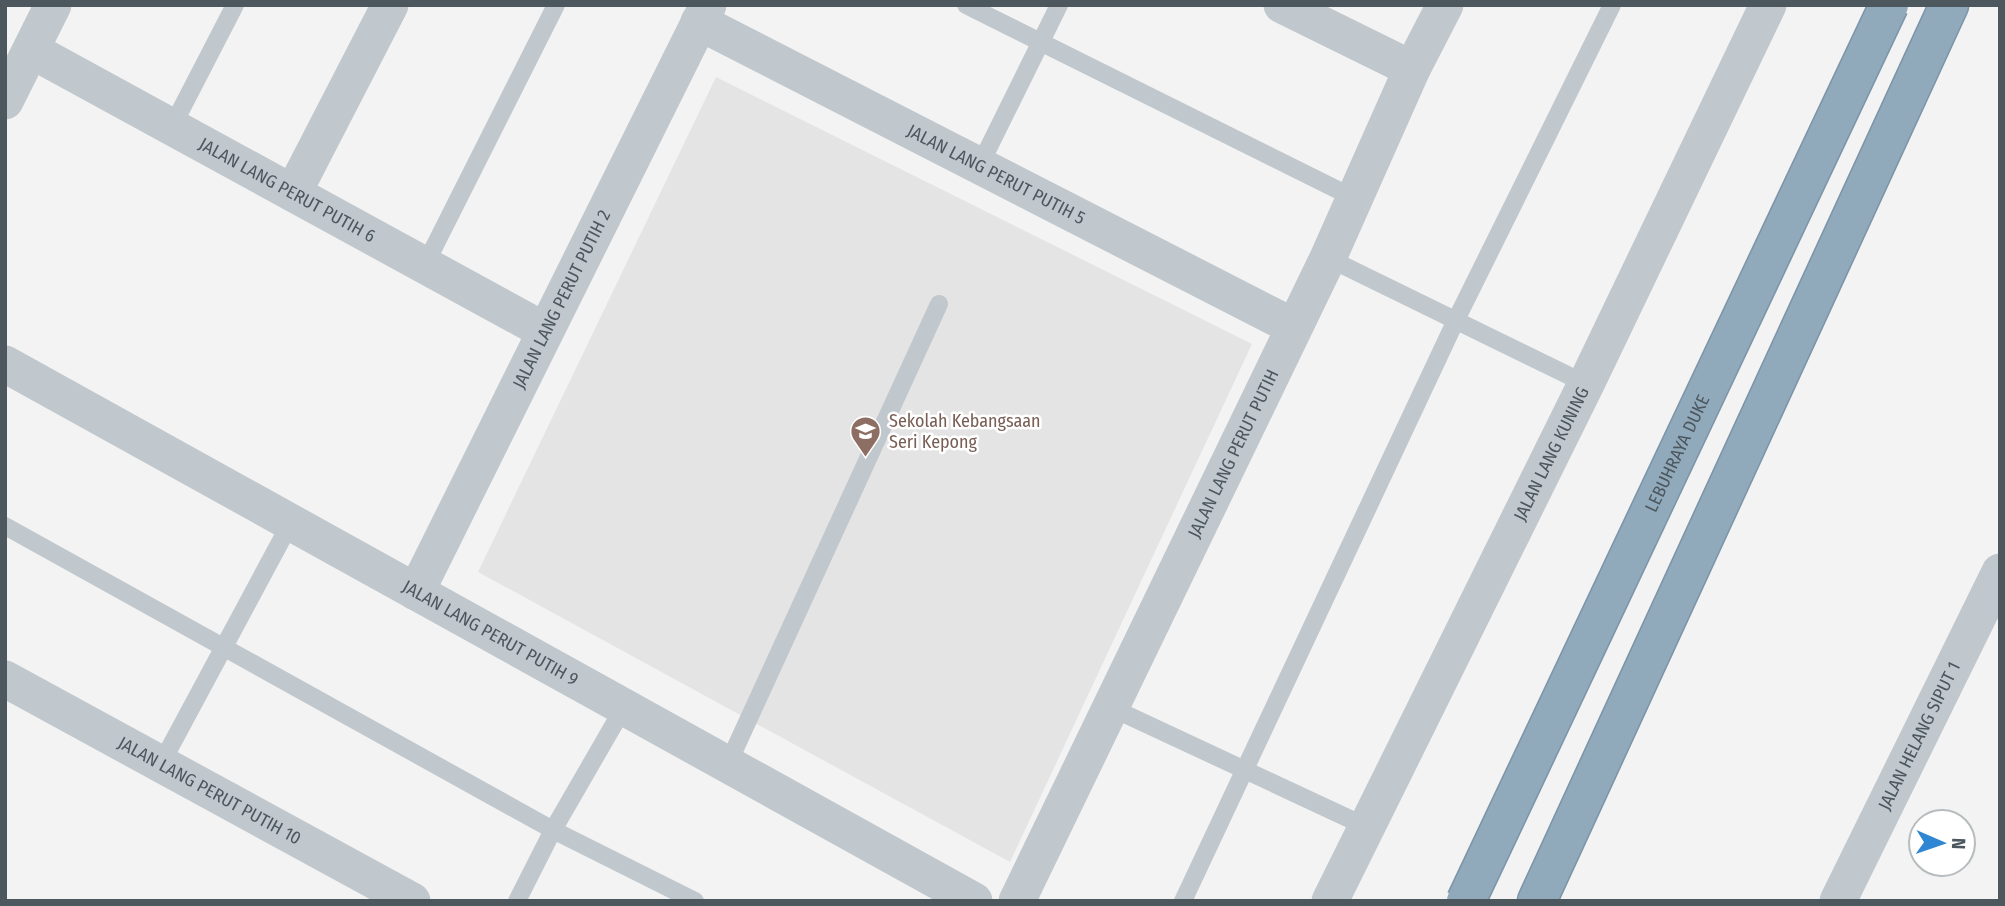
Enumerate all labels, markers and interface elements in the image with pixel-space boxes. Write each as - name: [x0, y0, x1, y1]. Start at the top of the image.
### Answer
- street label: JALAN LANG PERUT PUTIH 5: [903, 120, 1089, 229]
- street label: JALAN LANG PERUT PUTIH 6: [195, 133, 379, 247]
- street label: JALAN LANG PERUT PUTIH 2: [508, 206, 615, 392]
- street label: JALAN LANG PERUT PUTIH: [1183, 366, 1284, 542]
- street label: JALAN LANG KUNING: [1509, 383, 1594, 525]
- street label: LEBUHRAYA DUKE: [1640, 391, 1714, 516]
- place label: Sekolah Kebangsaan Seri Kepong: [889, 410, 1041, 453]
- school or university icon: Sekolah Kebangsaan Seri Kepong: [849, 414, 883, 458]
- street label: JALAN LANG PERUT PUTIH 9: [399, 575, 582, 691]
- street label: JALAN HELANG SIPUT 1: [1873, 658, 1965, 814]
- street label: JALAN LANG PERUT PUTIH 10: [114, 732, 305, 849]
- north arrow: [1907, 808, 1977, 878]
- text: N: [1947, 837, 1970, 850]

